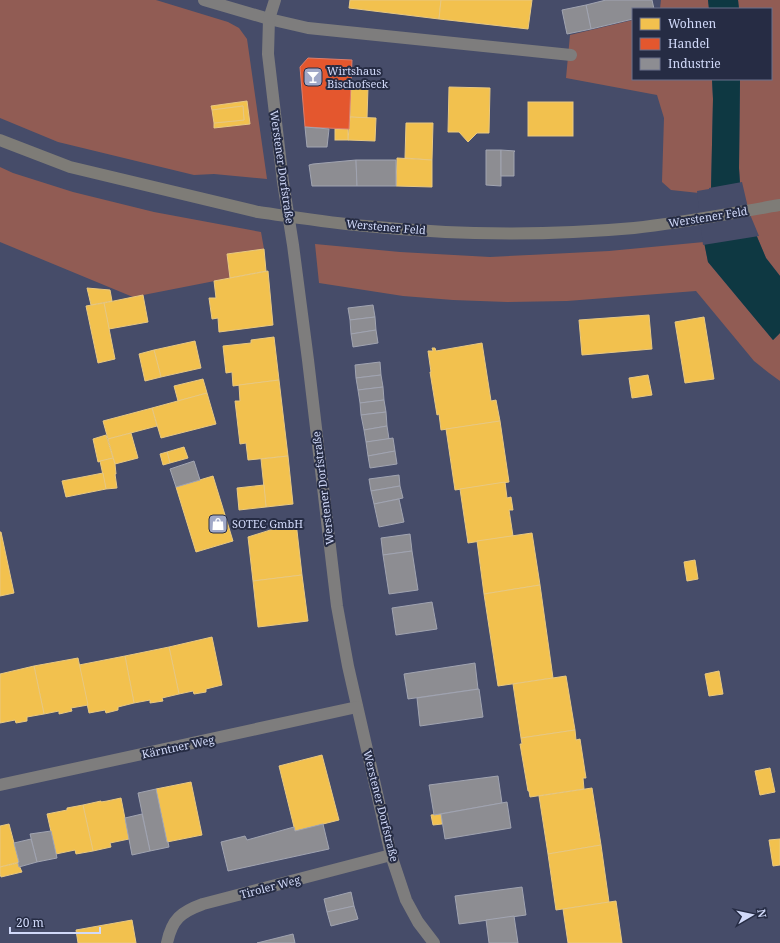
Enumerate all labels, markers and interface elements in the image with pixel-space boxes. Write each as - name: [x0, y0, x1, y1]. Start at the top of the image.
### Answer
- legend: [632, 8, 772, 80]
- text: Wohnen: [668, 15, 717, 32]
- text: Handel: [668, 35, 710, 52]
- text: Industrie: [668, 55, 721, 72]
- place label: Wirtshaus Bischofseck: [327, 63, 389, 91]
- bar icon: Wirtshaus Bischofseck: [302, 66, 324, 88]
- street label: Werstener Dorfstraße: [267, 109, 298, 225]
- street label: Werstener Feld: [667, 203, 749, 230]
- street label: Werstener Feld: [346, 216, 427, 237]
- street label: Werstener Dorfstraße: [308, 430, 337, 546]
- shop icon: SOTEC GmbH: [207, 513, 229, 535]
- place label: SOTEC GmbH: [232, 516, 303, 531]
- street label: Kärntner Weg: [140, 731, 216, 762]
- street label: Werstener Dorfstraße: [360, 749, 403, 863]
- street label: Tiroler Weg: [238, 871, 302, 902]
- north arrow: [732, 895, 772, 935]
- text: N: [754, 908, 771, 919]
- scale bar: [10, 909, 100, 935]
- text: 20 m: [16, 914, 44, 931]

